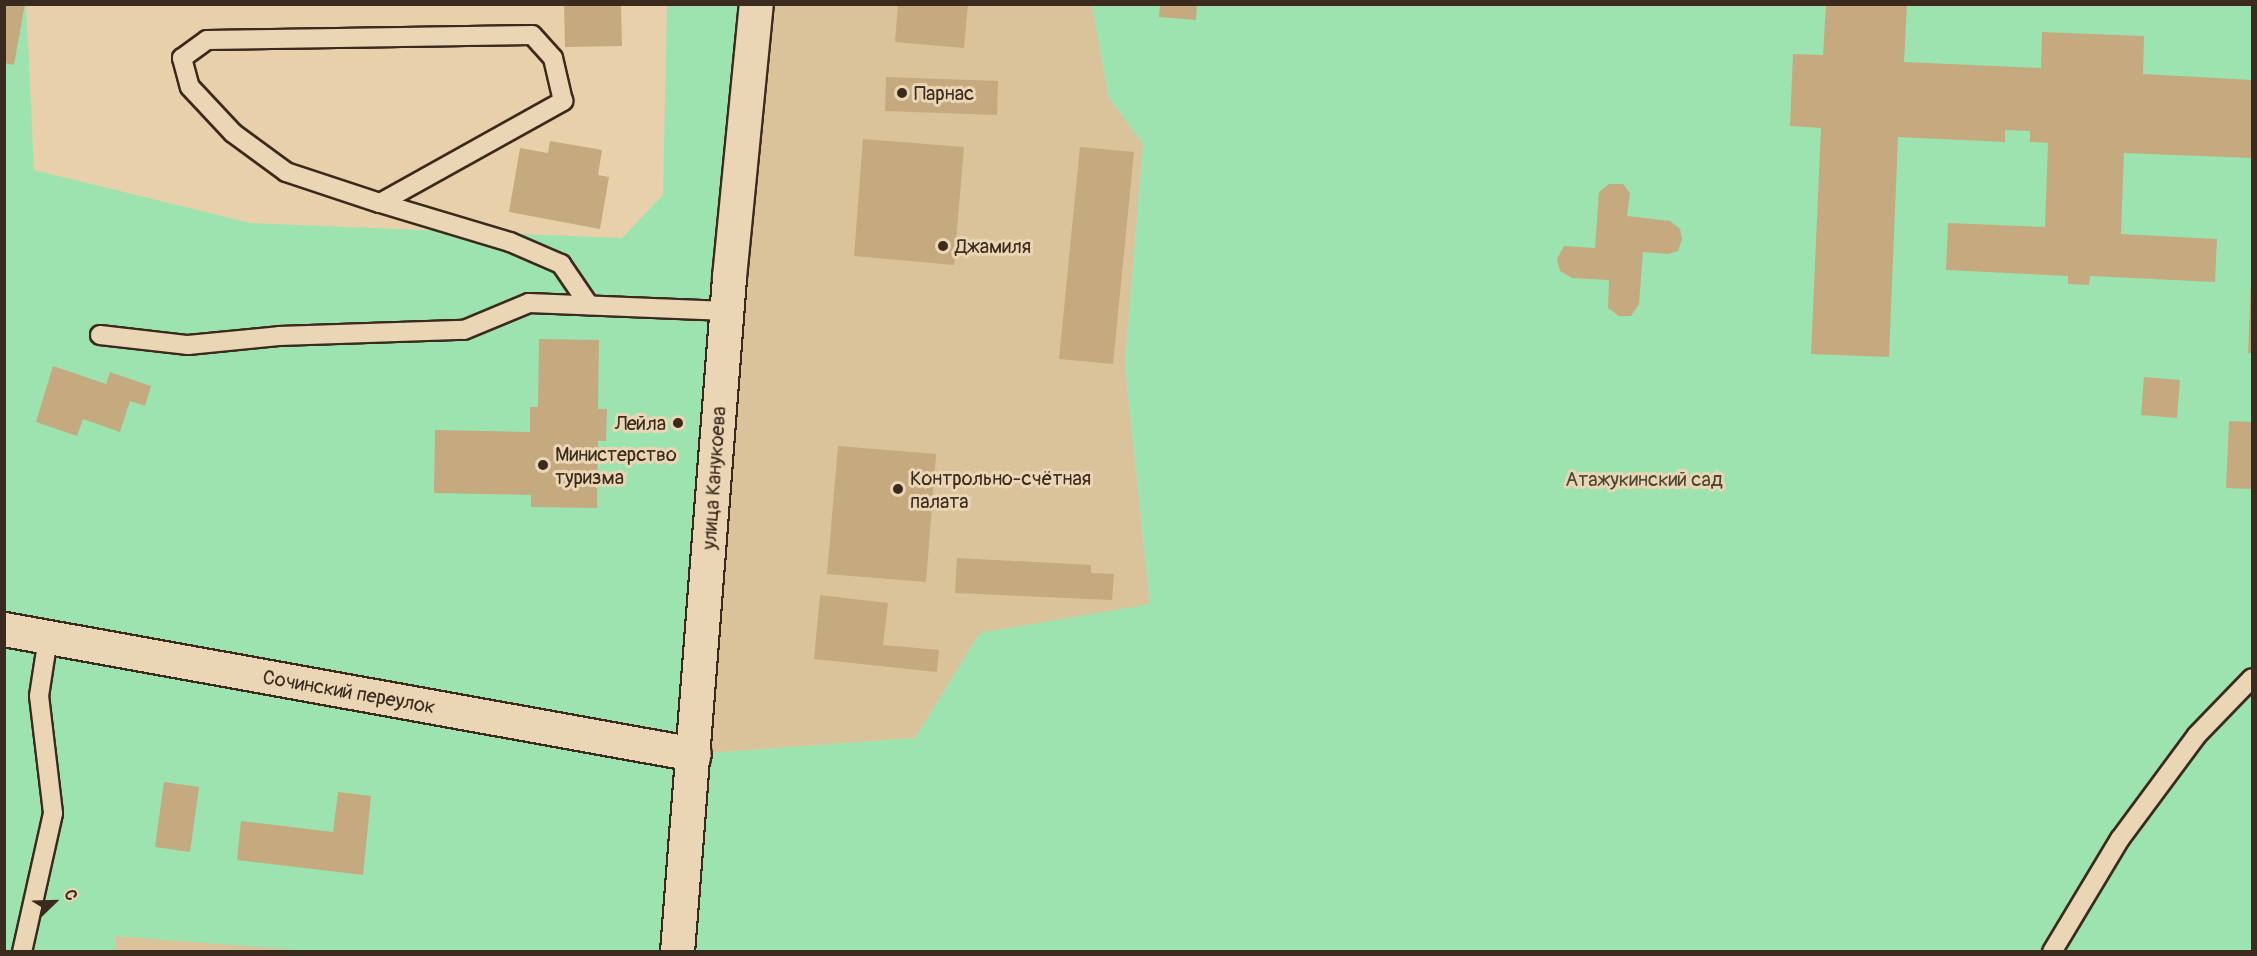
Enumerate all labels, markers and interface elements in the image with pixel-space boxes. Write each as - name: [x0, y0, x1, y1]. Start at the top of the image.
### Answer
- place label: Парнас: [914, 81, 974, 105]
- marker: Парнас: [895, 86, 909, 100]
- place label: Джамиля: [955, 234, 1031, 258]
- marker: Джамиля: [936, 239, 950, 253]
- street label: улица Канукоева: [697, 406, 731, 550]
- place label: Лейла: [615, 411, 666, 435]
- marker: Лейла: [671, 416, 685, 430]
- place label: Министерство туризма: [555, 442, 677, 489]
- marker: Министерство туризма: [536, 458, 550, 472]
- place label: Контрольно-счётная палата: [910, 466, 1091, 513]
- park label: Атажукинский сад: [1565, 467, 1723, 491]
- marker: Контрольно-счётная палата: [891, 482, 905, 496]
- street label: Сочинский переулок: [261, 665, 437, 719]
- north arrow: [24, 872, 84, 932]
- text: С: [59, 887, 82, 903]

